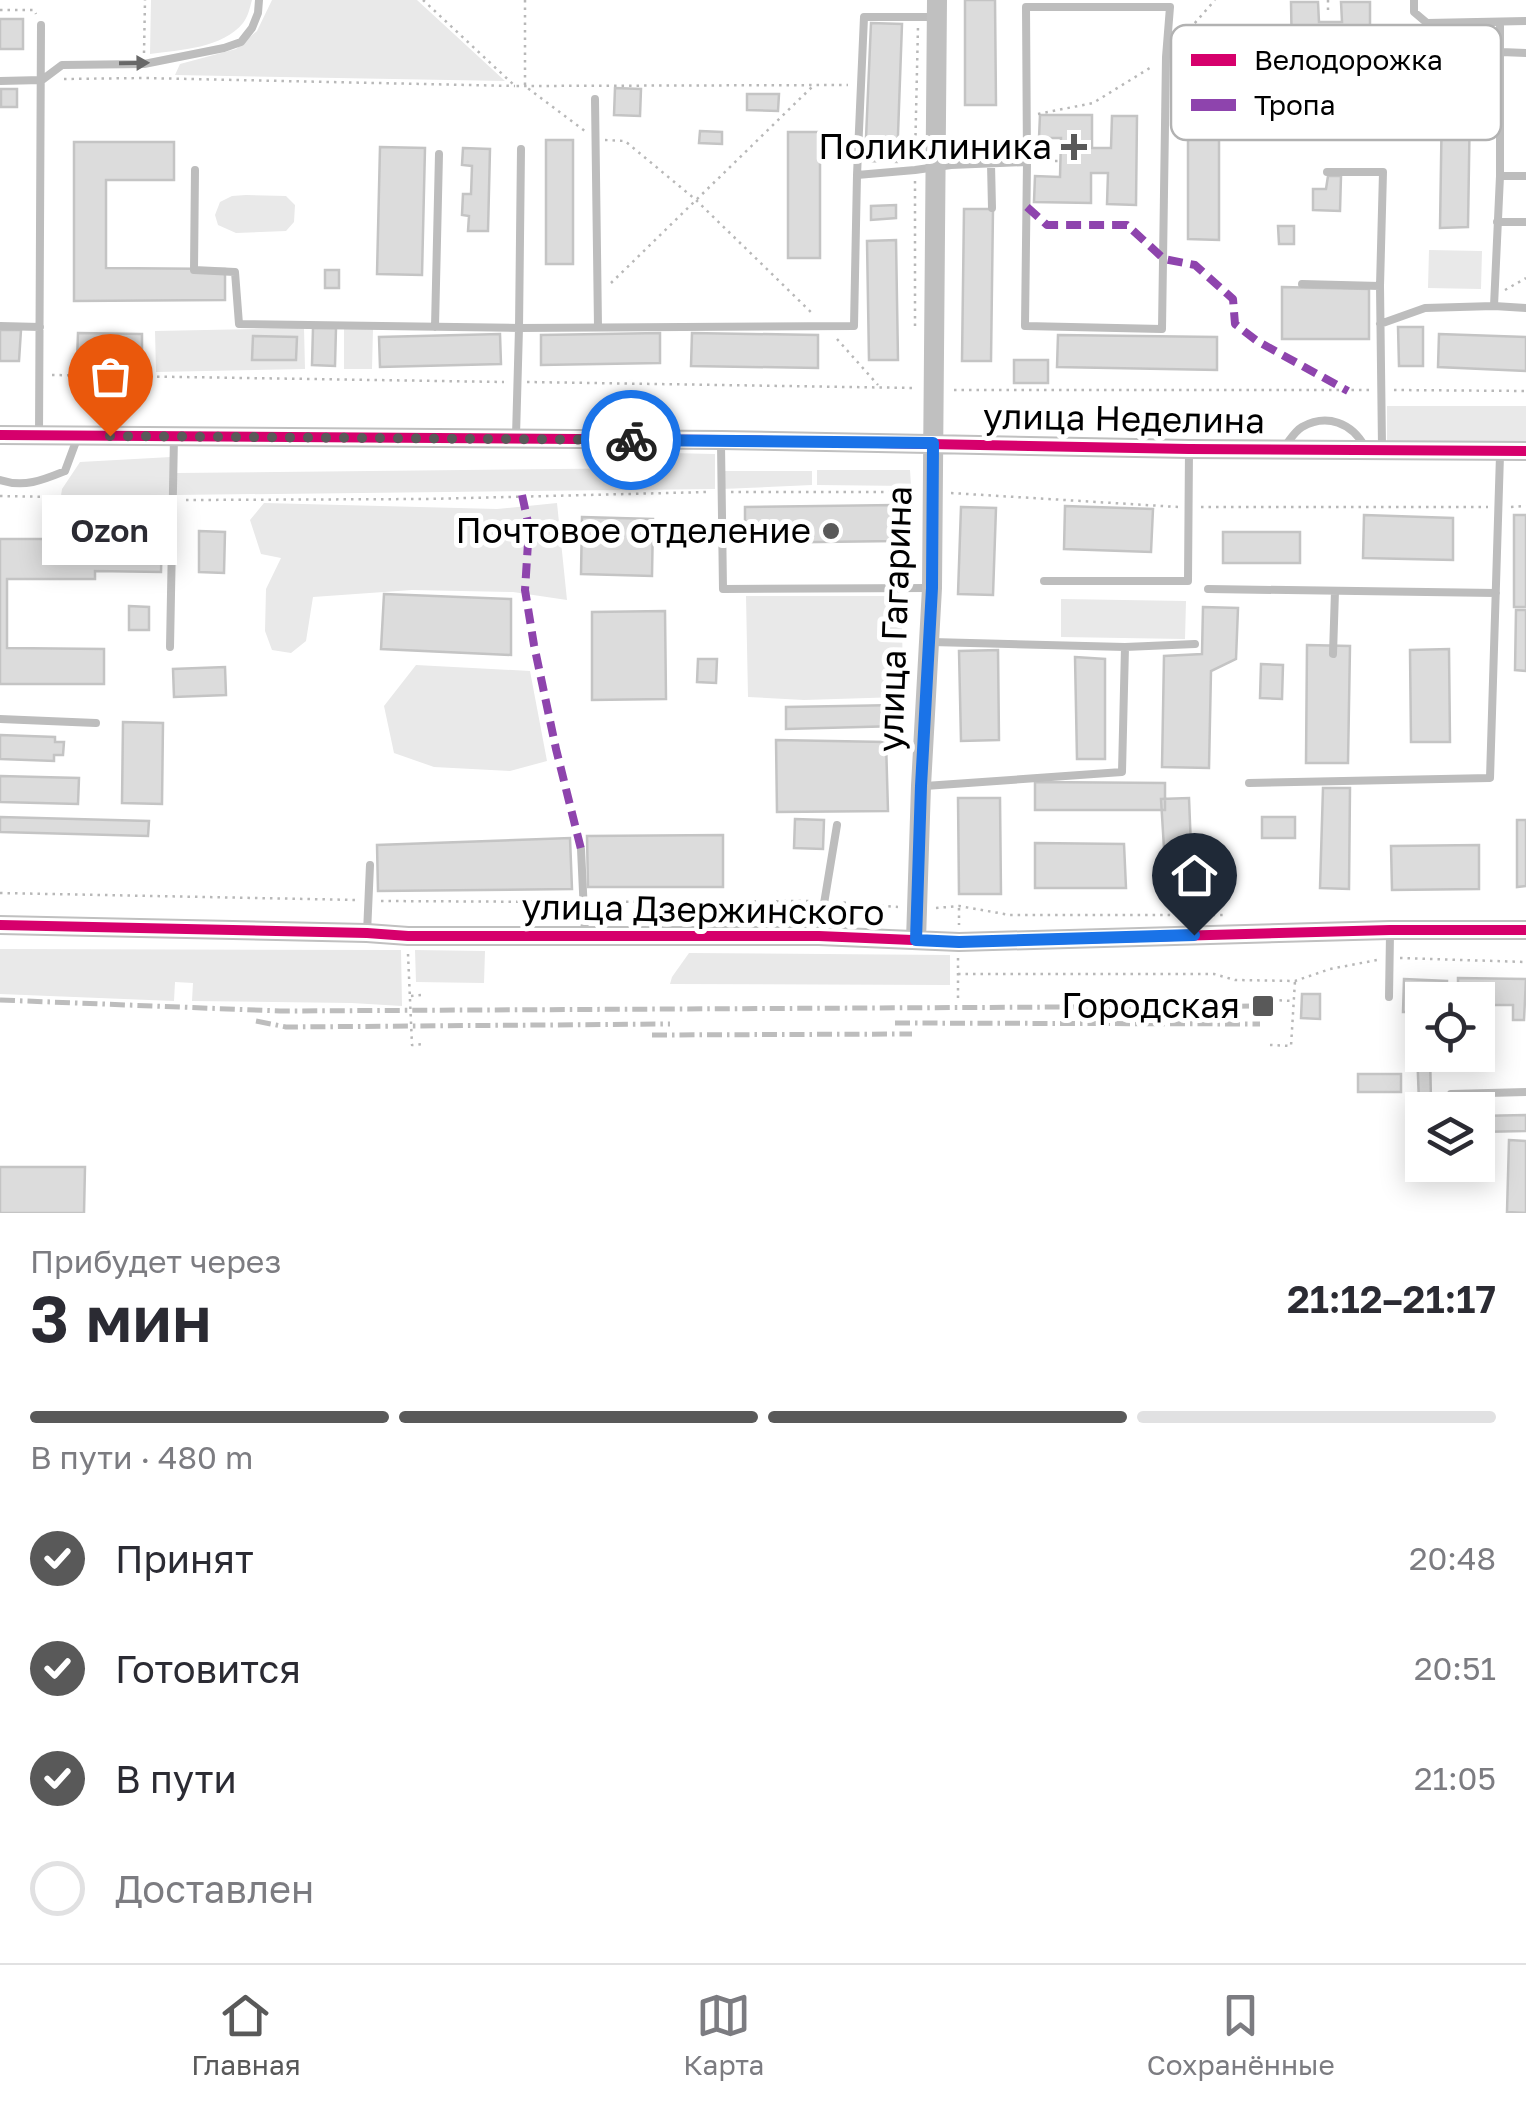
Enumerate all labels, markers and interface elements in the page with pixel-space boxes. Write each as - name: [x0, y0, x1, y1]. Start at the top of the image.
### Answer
- legend: [1171, 25, 1501, 140]
- text: Велодорожка: [1254, 43, 1443, 76]
- one-way arrow: [119, 54, 151, 70]
- text: Тропа: [1254, 88, 1335, 121]
- place label: Поликлиника: [818, 125, 1052, 167]
- marker: Поликлиника: [1061, 134, 1087, 160]
- pin: [68, 334, 153, 437]
- icon: bag: [83, 349, 138, 404]
- courier: [581, 390, 681, 490]
- street label: улица Неделина: [983, 395, 1265, 441]
- icon: bike: [604, 413, 659, 468]
- street label: улица Гагарина: [868, 485, 920, 753]
- callout: Ozon: [42, 496, 178, 566]
- place label: Почтовое отделение: [455, 509, 811, 551]
- text: Ozon: [70, 511, 149, 549]
- marker: Почтовое отделение: [820, 520, 842, 542]
- pin: [1152, 833, 1237, 936]
- icon: home: [1167, 848, 1222, 903]
- street label: улица Дзержинского: [521, 885, 885, 933]
- map controls: [1405, 982, 1495, 1182]
- button: locate: [1405, 982, 1495, 1072]
- place label: Городская: [1061, 984, 1240, 1026]
- marker: Городская: [1250, 993, 1276, 1019]
- button: layers: [1405, 1092, 1495, 1182]
- text: Прибудет через: [30, 1242, 281, 1280]
- text: 21:12–21:17: [1287, 1276, 1496, 1321]
- text: 3 мин: [30, 1278, 212, 1356]
- text: В пути · 480 m: [30, 1438, 253, 1476]
- icon: check: [30, 1531, 85, 1586]
- text: Принят: [115, 1536, 254, 1581]
- text: 20:48: [1409, 1539, 1496, 1577]
- icon: check: [30, 1641, 85, 1696]
- text: Готовится: [115, 1646, 301, 1691]
- text: 20:51: [1414, 1649, 1496, 1687]
- icon: check: [30, 1751, 85, 1806]
- text: В пути: [115, 1756, 237, 1801]
- text: 21:05: [1414, 1759, 1496, 1797]
- text: Доставлен: [115, 1866, 314, 1911]
- tab: Главная: [191, 1988, 301, 2081]
- tab: Карта: [683, 1988, 764, 2081]
- tab: Сохранённые: [1147, 1988, 1335, 2081]

